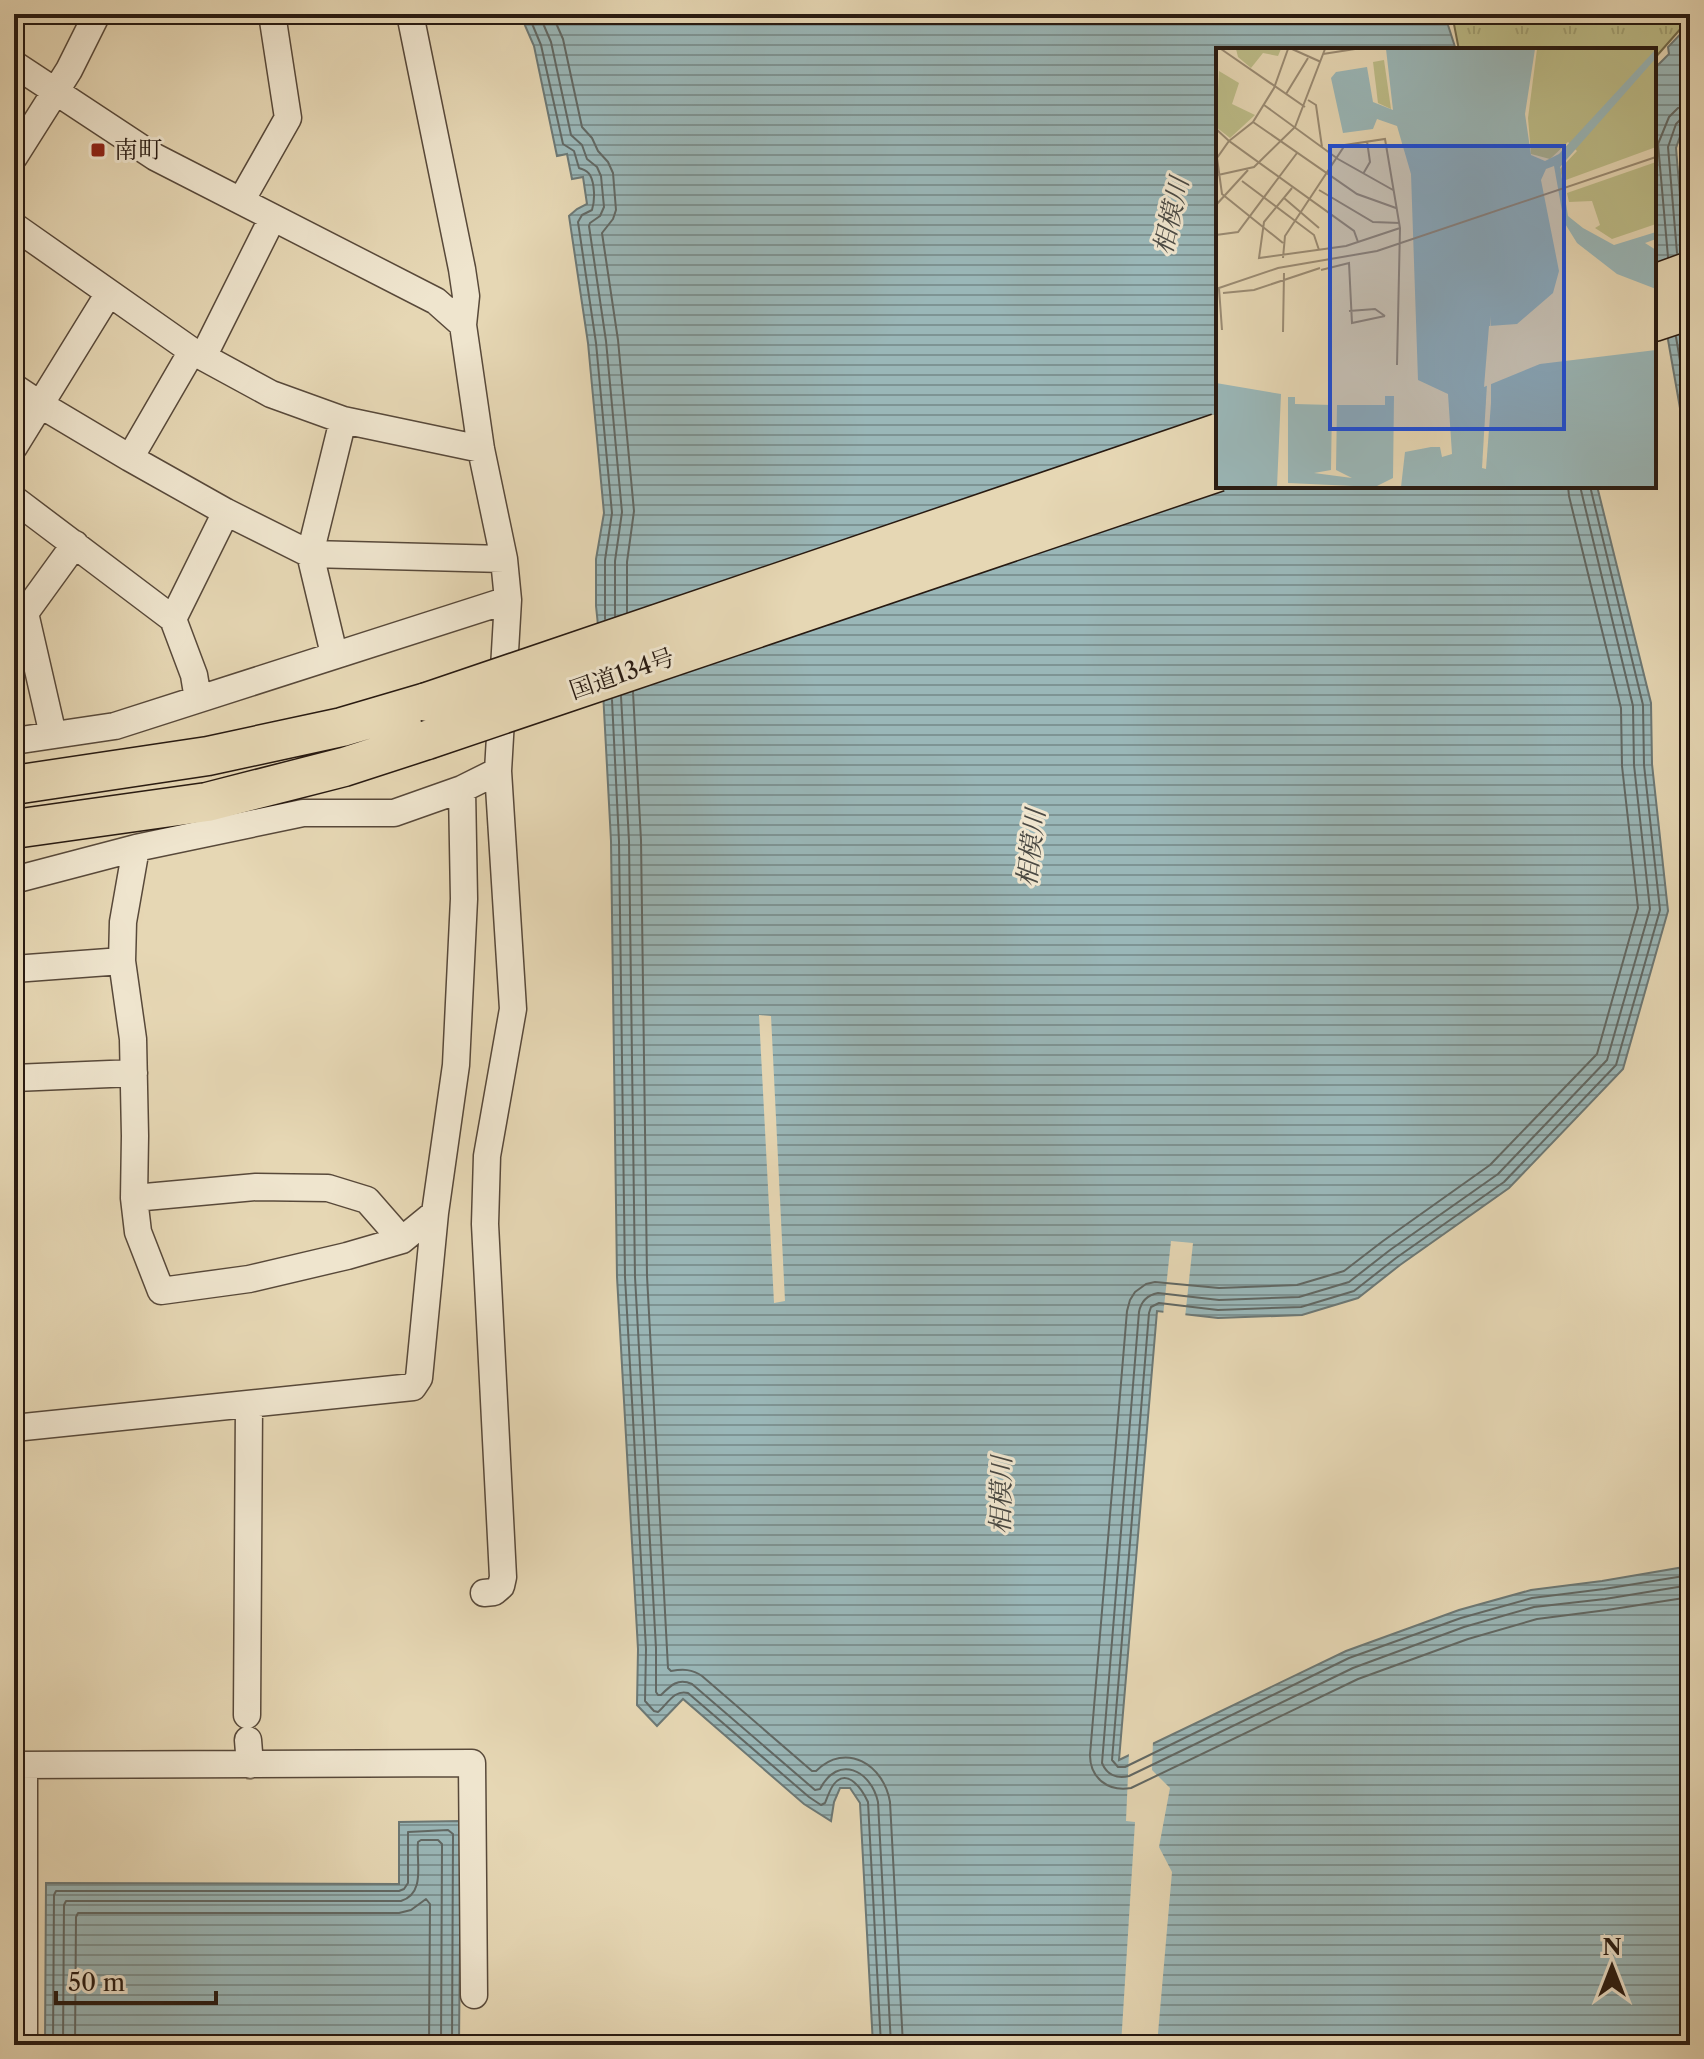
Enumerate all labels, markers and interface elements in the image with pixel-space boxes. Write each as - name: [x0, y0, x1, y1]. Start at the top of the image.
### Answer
- inset map: [1216, 48, 1656, 488]
- place label: 南町: [114, 135, 162, 164]
- marker: 南町: [89, 141, 107, 159]
- water label: 相模川: [1147, 171, 1196, 258]
- street label: 国道134号: [565, 642, 678, 705]
- water label: 相模川: [1010, 804, 1052, 889]
- water label: 相模川: [984, 1453, 1018, 1534]
- north arrow: [1572, 1927, 1652, 2007]
- text: N: [1602, 1934, 1622, 1961]
- scale bar: [56, 1955, 216, 2005]
- text: 50 m: [68, 1968, 125, 1997]

